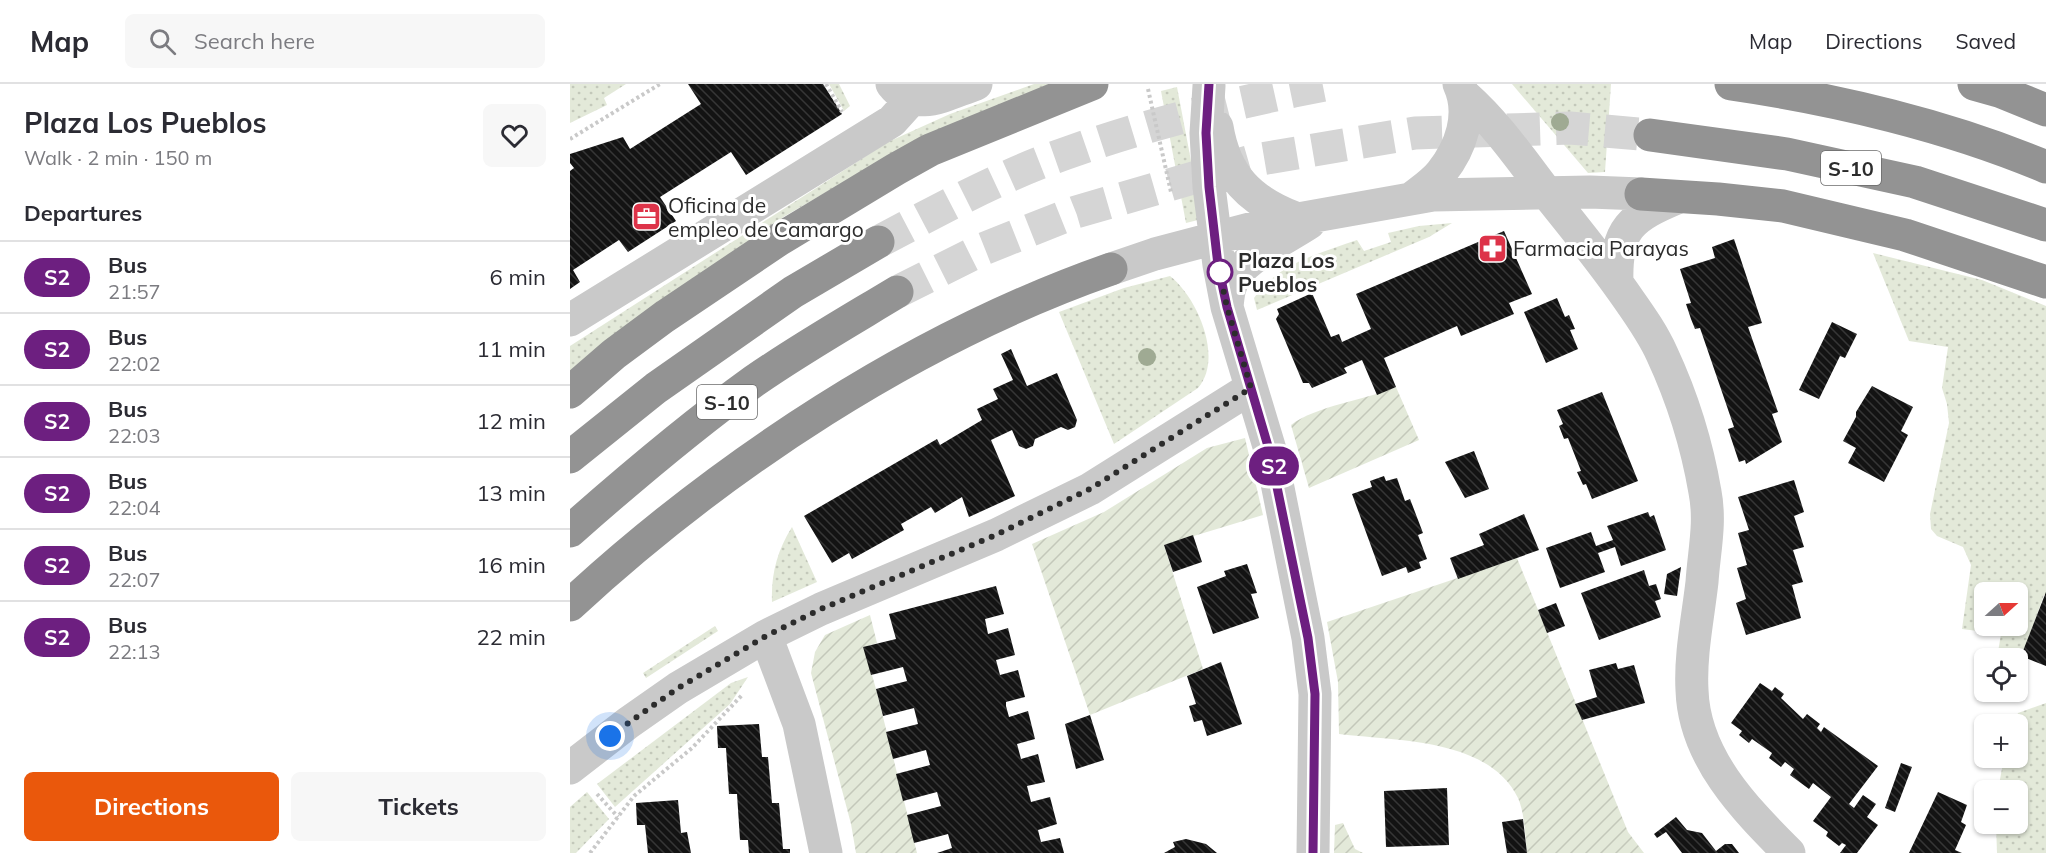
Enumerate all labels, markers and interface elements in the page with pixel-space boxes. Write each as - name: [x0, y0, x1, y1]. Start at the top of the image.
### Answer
- search box: [125, 14, 545, 68]
- text: Map: [30, 24, 89, 59]
- icon: search: [146, 25, 179, 58]
- text: Search here: [194, 27, 315, 55]
- text: Map: [1749, 28, 1792, 54]
- text: Directions: [1825, 28, 1922, 54]
- text: Saved: [1955, 28, 2016, 54]
- button: heart: [483, 104, 546, 167]
- text: Plaza Los Pueblos: [24, 105, 266, 140]
- text: Walk · 2 min · 150 m: [24, 145, 212, 170]
- road number: S-10: [1821, 151, 1881, 185]
- place label: Oficina de empleo de Camargo: [668, 192, 864, 242]
- text: Departures: [24, 199, 142, 227]
- office icon: Oficina de empleo de Camargo: [631, 201, 663, 233]
- pharmacy icon: Farmacia Parayas: [1476, 232, 1508, 264]
- place label: Farmacia Parayas: [1513, 235, 1689, 261]
- place label: Plaza Los Pueblos: [1238, 247, 1335, 297]
- text: Bus: [108, 251, 147, 279]
- marker: Plaza Los Pueblos: [1207, 259, 1233, 285]
- text: 6 min: [490, 263, 546, 291]
- text: S2: [44, 264, 70, 290]
- text: 21:57: [108, 279, 161, 304]
- text: Bus: [108, 323, 147, 351]
- text: 11 min: [476, 335, 546, 363]
- text: S2: [44, 336, 70, 362]
- text: 22:02: [108, 351, 161, 376]
- road number: S-10: [697, 385, 757, 419]
- text: Bus: [108, 395, 147, 423]
- text: 12 min: [476, 407, 546, 435]
- text: S2: [44, 408, 70, 434]
- text: 22:03: [108, 423, 161, 448]
- line badge: S2: [1247, 446, 1301, 485]
- text: S2: [1261, 453, 1287, 479]
- text: Bus: [108, 467, 147, 495]
- text: 13 min: [476, 479, 546, 507]
- text: S2: [44, 480, 70, 506]
- text: 22:04: [108, 495, 161, 520]
- text: Bus: [108, 539, 147, 567]
- text: 16 min: [476, 551, 546, 579]
- text: S2: [44, 552, 70, 578]
- text: 22:07: [108, 567, 161, 592]
- north arrow: [1974, 582, 2028, 636]
- map controls: [1974, 582, 2028, 834]
- text: Bus: [108, 611, 147, 639]
- text: 22 min: [476, 623, 546, 651]
- text: S2: [44, 624, 70, 650]
- text: 22:13: [108, 639, 161, 664]
- button: locate: [1974, 648, 2028, 702]
- button: +: [1974, 714, 2028, 768]
- your location: [595, 721, 625, 751]
- button: Directions: [24, 772, 279, 841]
- button: Tickets: [291, 772, 546, 841]
- button: −: [1974, 780, 2028, 834]

